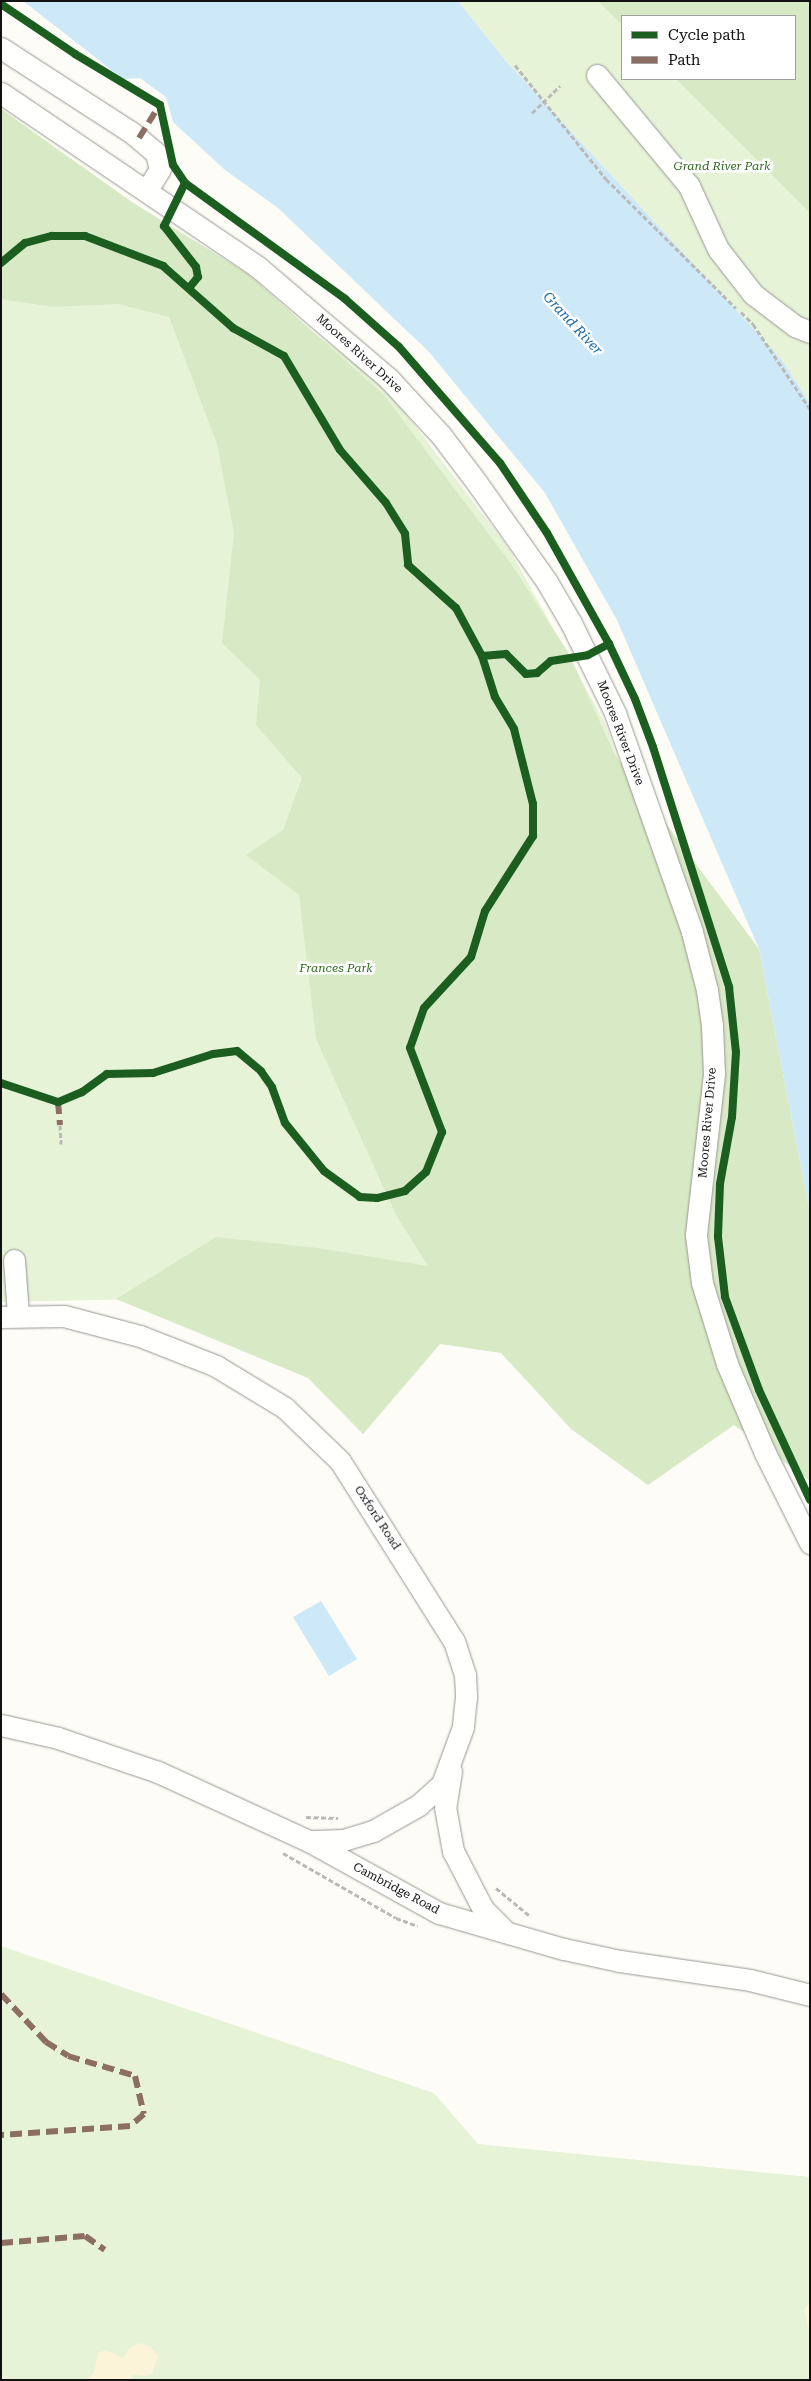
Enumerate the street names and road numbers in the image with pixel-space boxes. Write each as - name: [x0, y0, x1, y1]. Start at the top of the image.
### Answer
- street label: Moores River Drive: [313, 312, 405, 396]
- street label: Moores River Drive: [593, 679, 647, 787]
- street label: Moores River Drive: [696, 1067, 720, 1179]
- street label: Oxford Road: [351, 1483, 403, 1553]
- street label: Cambridge Road: [350, 1860, 442, 1918]

